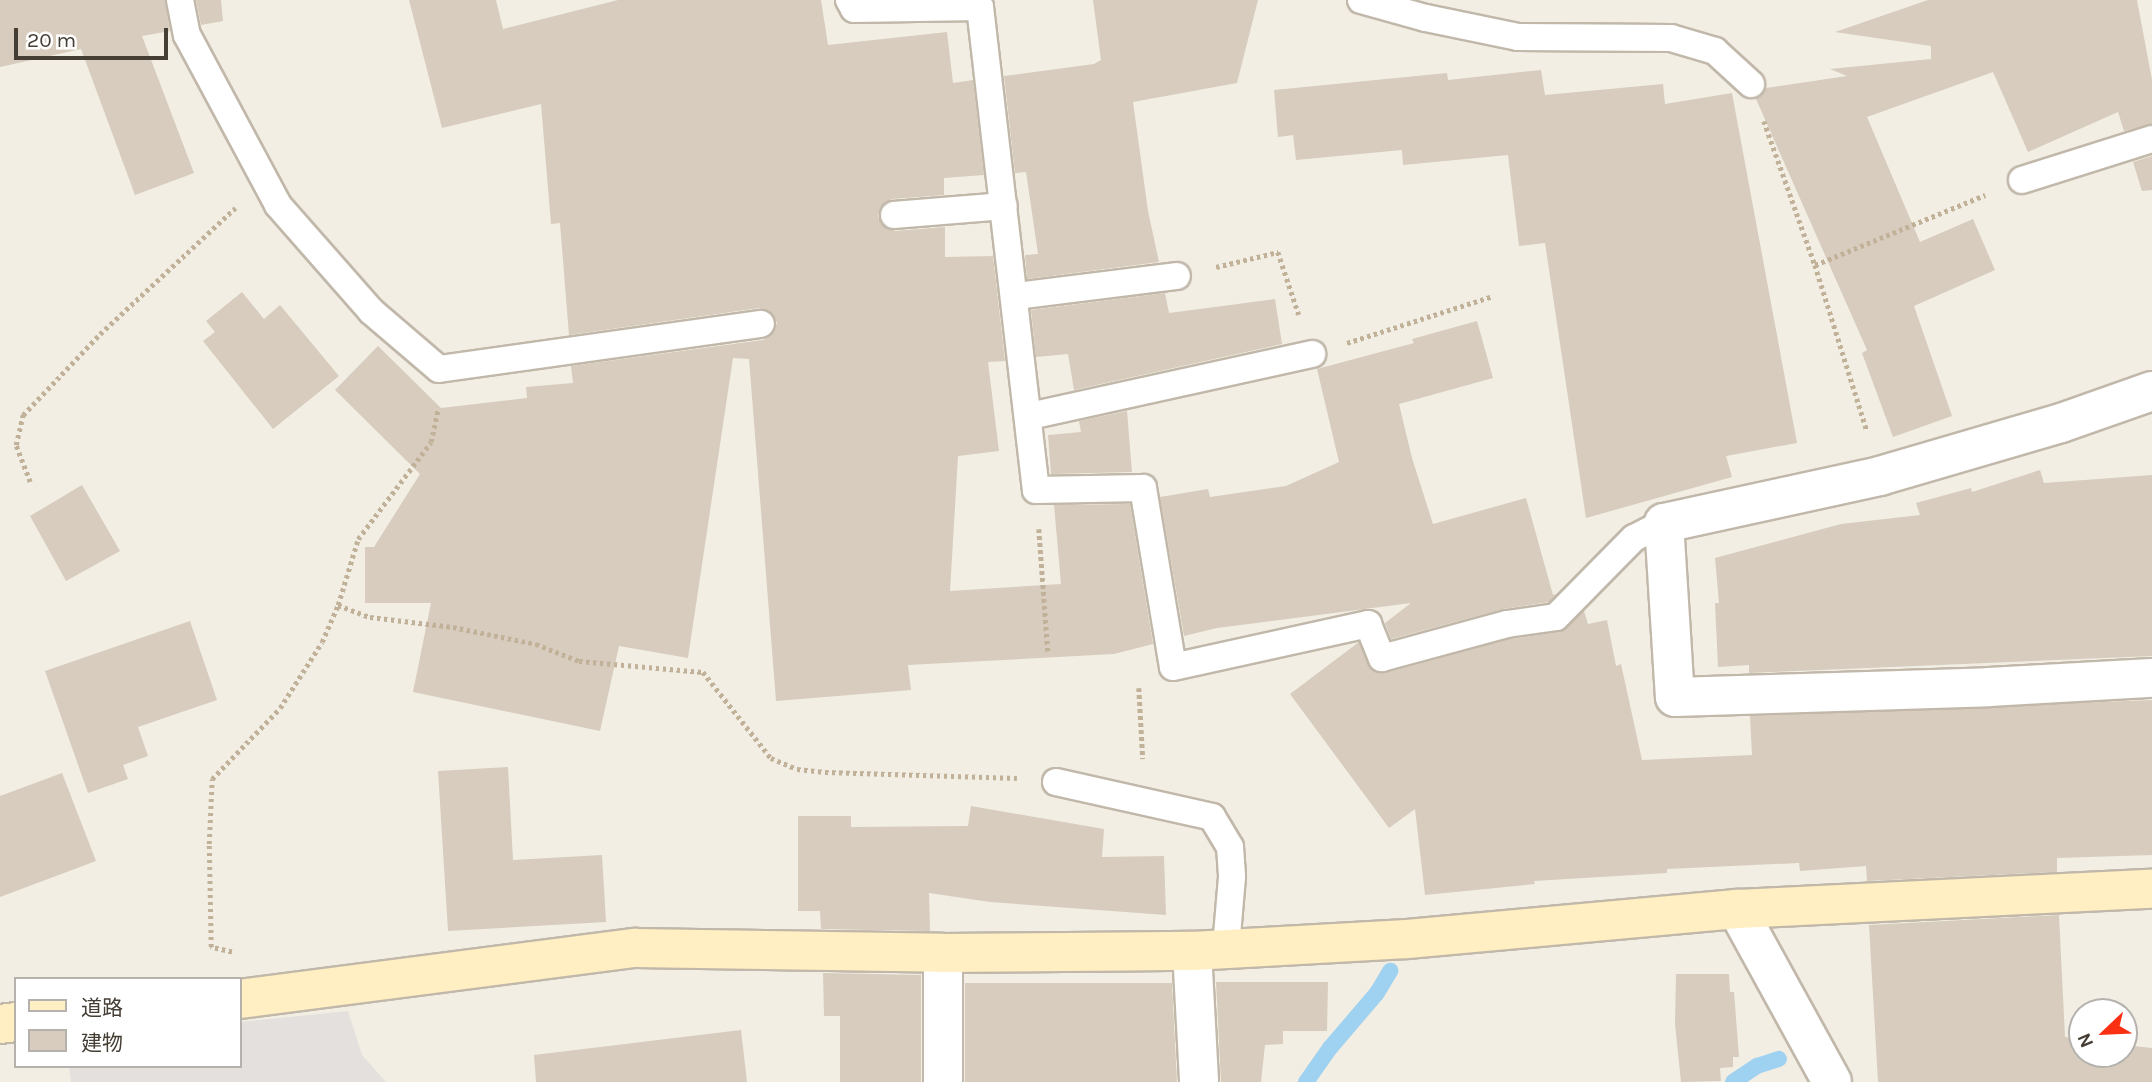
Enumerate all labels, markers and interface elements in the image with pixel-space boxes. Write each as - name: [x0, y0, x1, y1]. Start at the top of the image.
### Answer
- scale bar: [18, 14, 172, 58]
- text: 20 m: [27, 28, 76, 52]
- legend: [14, 977, 242, 1068]
- text: 道路: [81, 996, 123, 1020]
- north arrow: [2068, 998, 2138, 1068]
- text: N: [2073, 1030, 2098, 1051]
- text: 建物: [81, 1031, 123, 1055]

